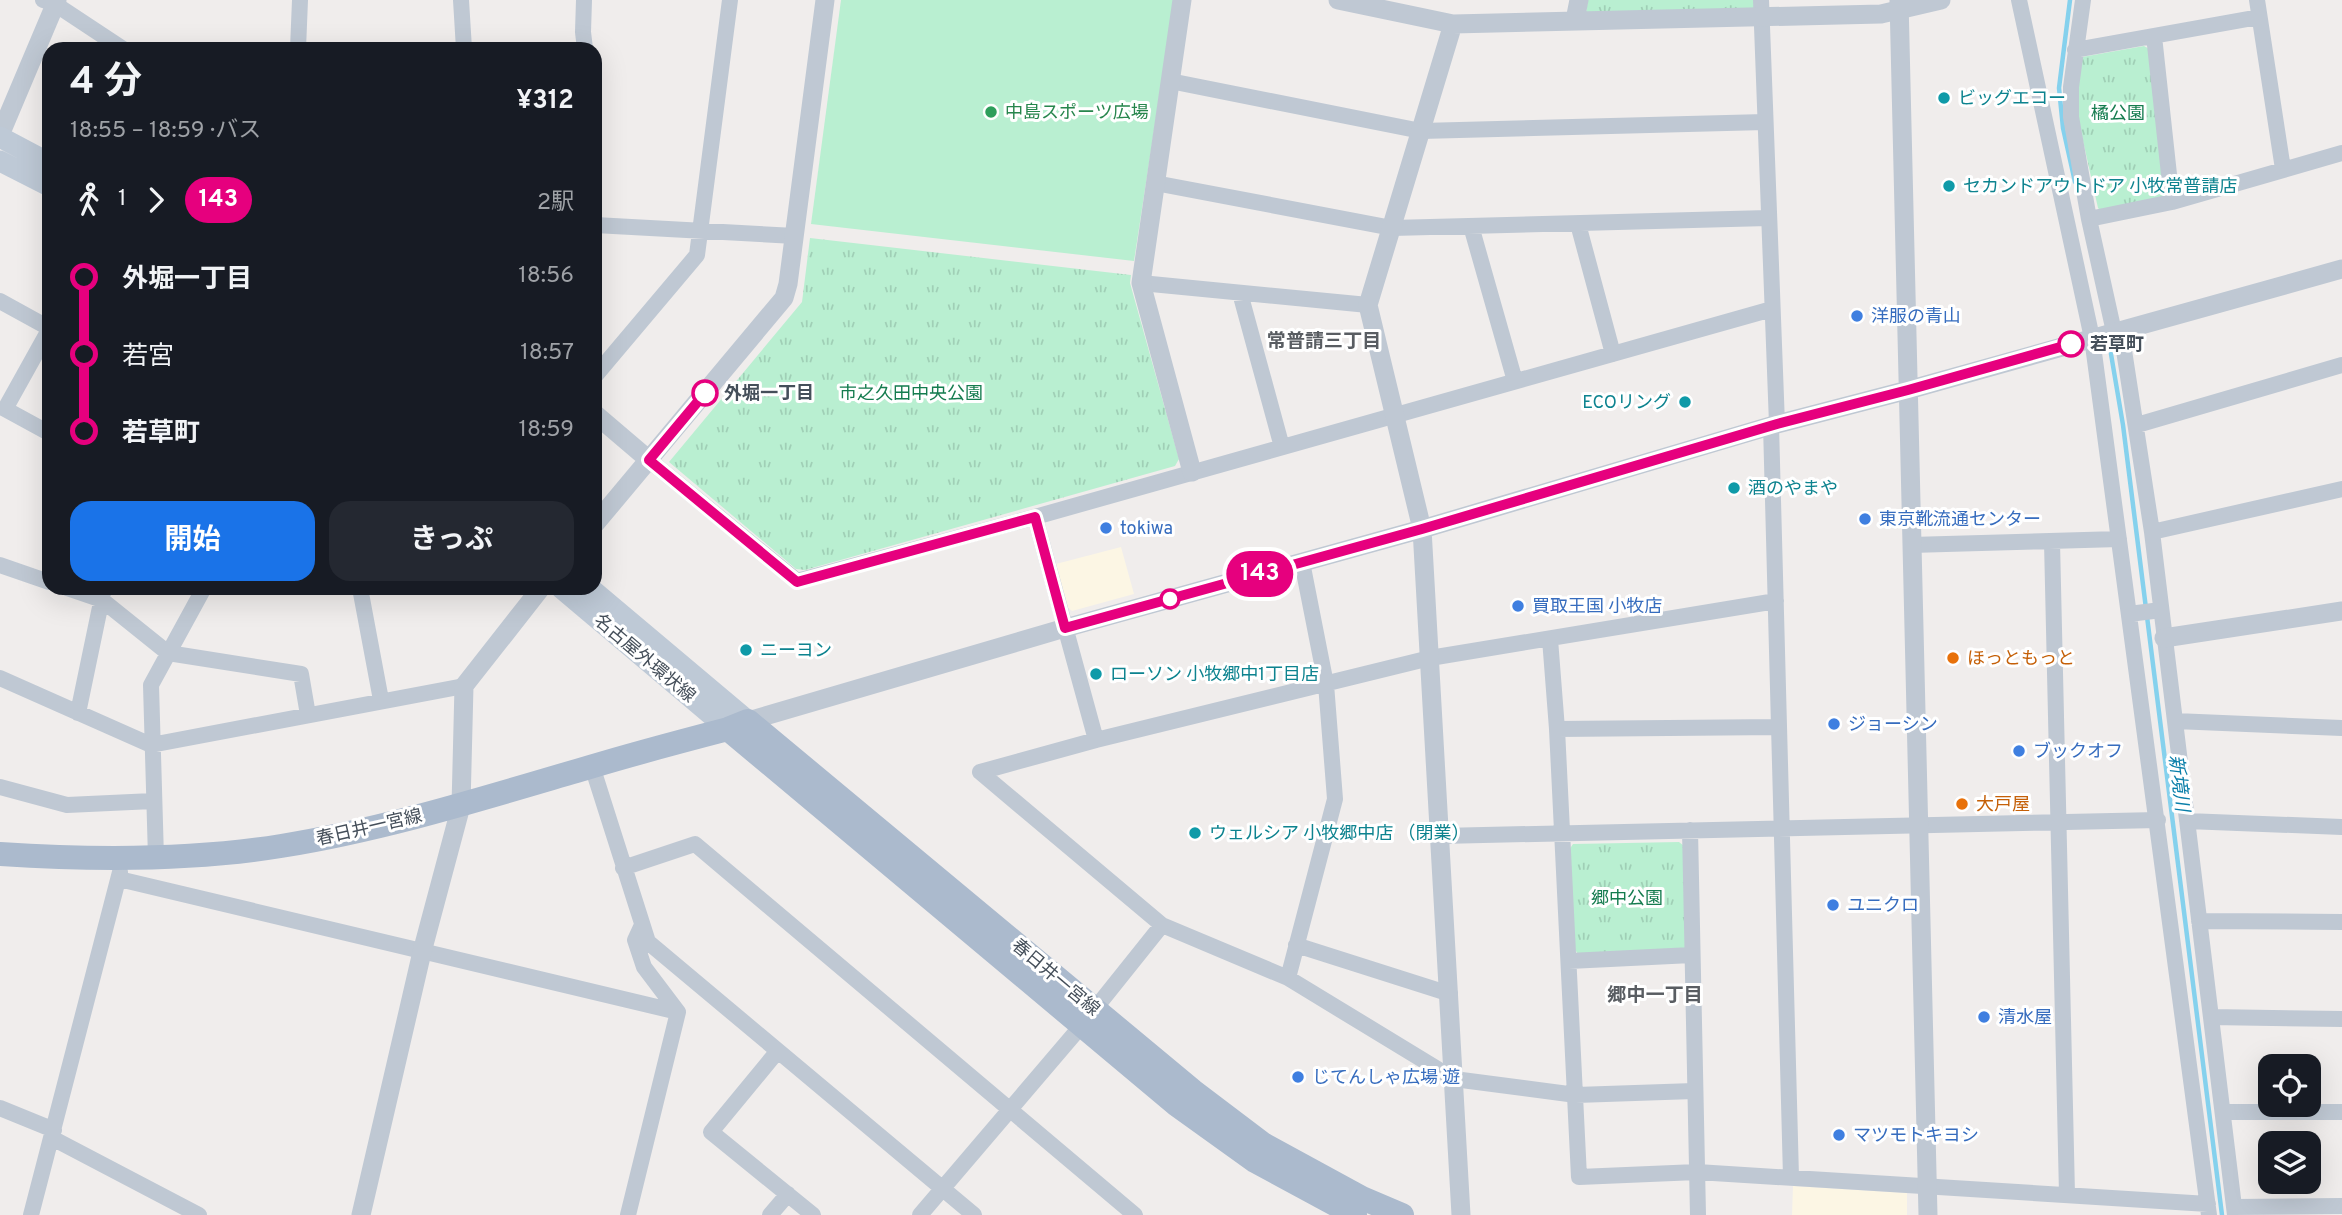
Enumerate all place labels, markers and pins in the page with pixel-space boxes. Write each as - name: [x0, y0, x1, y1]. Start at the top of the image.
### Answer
- place label: ビッグエコー: [1958, 88, 2066, 111]
- marker: ビッグエコー: [1936, 90, 1952, 106]
- place label: 中島スポーツ広場: [1005, 102, 1149, 125]
- marker: 中島スポーツ広場: [983, 104, 999, 120]
- place label: セカンドアウトドア 小牧常普請店: [1963, 176, 2237, 199]
- marker: セカンドアウトドア 小牧常普請店: [1941, 178, 1957, 194]
- place label: 洋服の青山: [1871, 306, 1961, 329]
- marker: 洋服の青山: [1849, 308, 1865, 324]
- marker: 若草町: [2058, 331, 2084, 357]
- place label: 若草町: [2090, 334, 2144, 357]
- marker: 外堀一丁目: [692, 380, 718, 406]
- place label: 外堀一丁目: [724, 383, 814, 406]
- place label: ECOリング: [1582, 392, 1671, 415]
- marker: ECOリング: [1677, 394, 1693, 410]
- place label: 酒のやまや: [1748, 478, 1838, 501]
- marker: 酒のやまや: [1726, 480, 1742, 496]
- place label: 東京靴流通センター: [1879, 509, 2041, 532]
- marker: 東京靴流通センター: [1857, 511, 1873, 527]
- place label: tokiwa: [1120, 518, 1173, 541]
- marker: tokiwa: [1098, 520, 1114, 536]
- unlabelled marker: [1160, 589, 1180, 609]
- place label: 買取王国 小牧店: [1532, 596, 1662, 619]
- marker: 買取王国 小牧店: [1510, 598, 1526, 614]
- place label: ニーヨン: [760, 640, 832, 663]
- marker: ニーヨン: [738, 642, 754, 658]
- place label: ほっともっと: [1967, 648, 2075, 671]
- marker: ほっともっと: [1945, 650, 1961, 666]
- place label: ローソン 小牧郷中1丁目店: [1110, 664, 1319, 687]
- marker: ローソン 小牧郷中1丁目店: [1088, 666, 1104, 682]
- place label: ジョーシン: [1848, 714, 1938, 737]
- marker: ジョーシン: [1826, 716, 1842, 732]
- place label: ブックオフ: [2033, 741, 2123, 764]
- marker: ブックオフ: [2011, 743, 2027, 759]
- place label: 大戸屋: [1976, 794, 2030, 817]
- marker: 大戸屋: [1954, 796, 1970, 812]
- place label: ウェルシア 小牧郷中店 （閉業）: [1209, 823, 1469, 846]
- marker: ウェルシア 小牧郷中店 （閉業）: [1187, 825, 1203, 841]
- place label: ユニクロ: [1847, 895, 1919, 918]
- marker: ユニクロ: [1825, 897, 1841, 913]
- place label: 清水屋: [1998, 1007, 2052, 1030]
- marker: 清水屋: [1976, 1009, 1992, 1025]
- place label: じてんしゃ広場 遊: [1312, 1067, 1460, 1090]
- marker: じてんしゃ広場 遊: [1290, 1069, 1306, 1085]
- place label: マツモトキヨシ: [1853, 1125, 1979, 1148]
- marker: マツモトキヨシ: [1831, 1127, 1847, 1143]

